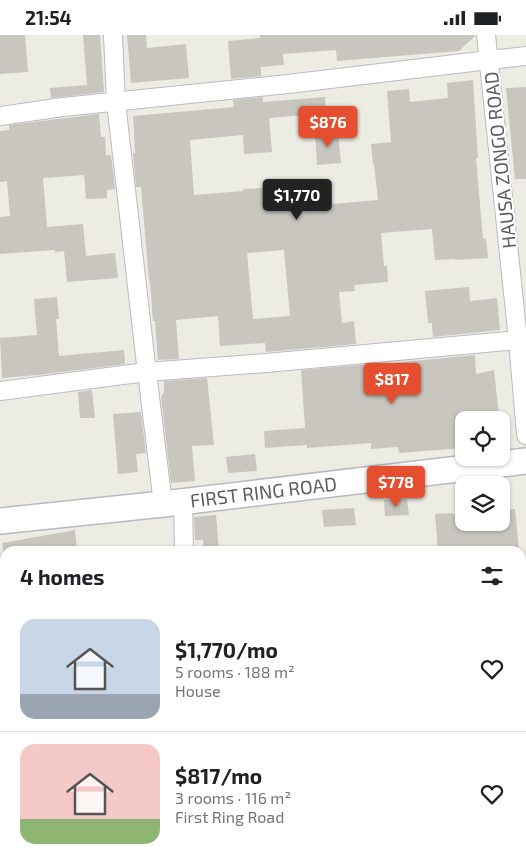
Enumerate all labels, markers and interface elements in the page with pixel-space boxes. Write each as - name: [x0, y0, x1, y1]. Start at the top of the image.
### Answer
- text: 21:54: [25, 6, 72, 29]
- street label: HAUSA ZONGO ROAD: [479, 70, 520, 250]
- pin: $876: [298, 105, 358, 148]
- text: $876: [309, 112, 347, 131]
- pin: $1,770: [256, 179, 338, 221]
- text: $1,770: [274, 185, 320, 204]
- pin: $817: [362, 363, 422, 405]
- text: $817: [375, 369, 409, 388]
- map controls: [455, 411, 510, 531]
- button: locate: [455, 411, 510, 466]
- pin: $778: [366, 465, 426, 508]
- street label: FIRST RING ROAD: [189, 472, 338, 512]
- text: $778: [378, 472, 414, 491]
- button: layers: [455, 476, 510, 531]
- icon: filters: [478, 562, 506, 590]
- text: 4 homes: [20, 564, 104, 589]
- text: $1,770/mo: [175, 637, 278, 662]
- icon: home: [60, 639, 120, 699]
- icon: heart: [478, 655, 506, 683]
- text: 5 rooms · 188 m²: [175, 662, 295, 681]
- text: House: [175, 681, 221, 700]
- text: $817/mo: [175, 763, 262, 788]
- icon: home: [60, 764, 120, 824]
- icon: heart: [478, 780, 506, 808]
- text: 3 rooms · 116 m²: [175, 788, 291, 807]
- text: First Ring Road: [175, 807, 284, 826]

